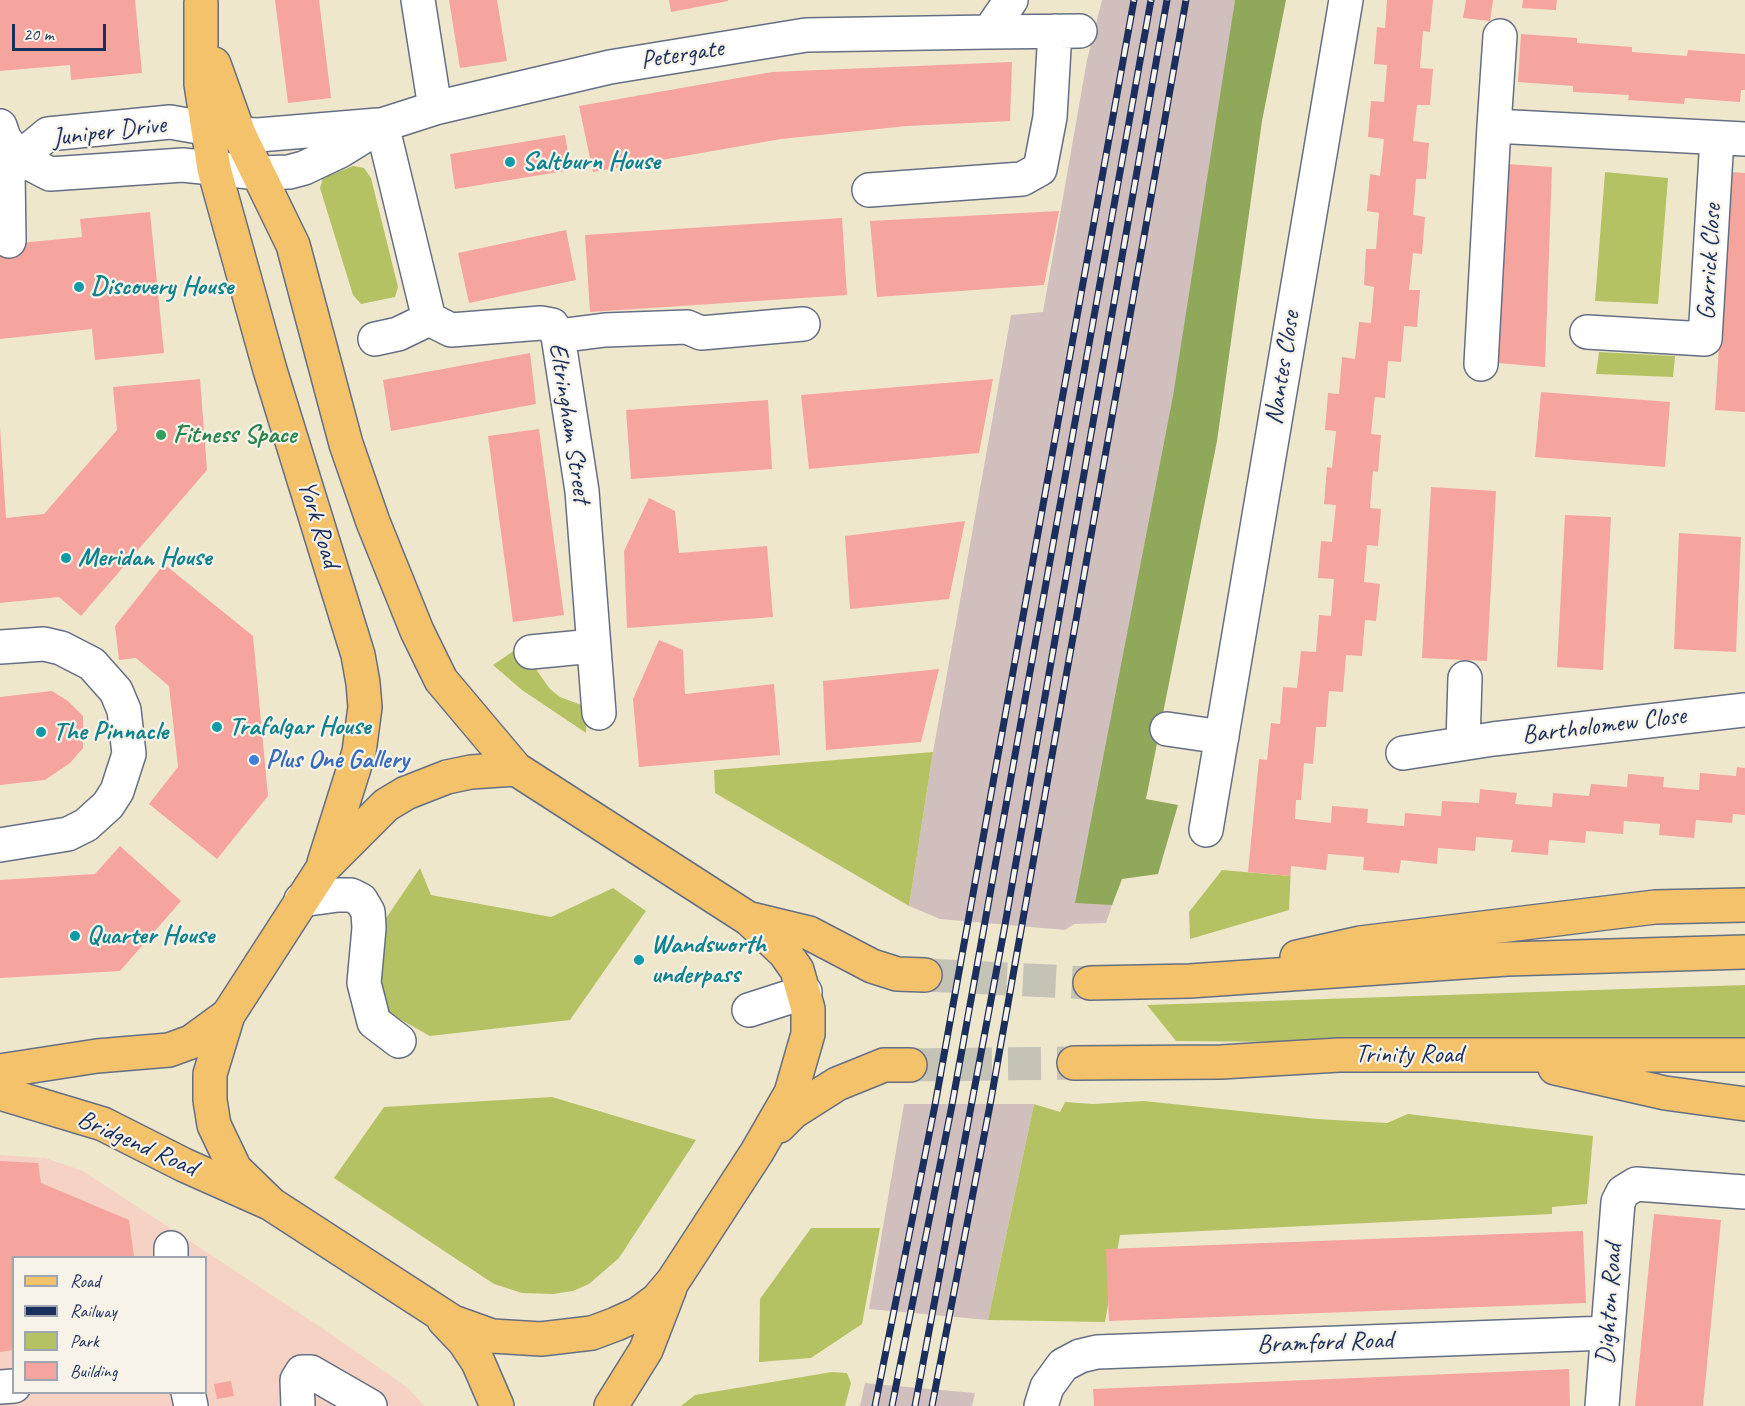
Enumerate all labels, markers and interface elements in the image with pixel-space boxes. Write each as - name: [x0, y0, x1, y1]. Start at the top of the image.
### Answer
- scale bar: [15, 12, 110, 50]
- text: 20 m: [23, 23, 54, 45]
- street label: Petergate: [638, 33, 726, 77]
- street label: Juniper Drive: [50, 110, 168, 154]
- place label: Saltburn House: [522, 146, 660, 178]
- marker: Saltburn House: [503, 155, 517, 169]
- street label: Garrick Close: [1691, 203, 1729, 321]
- place label: Discovery House: [91, 271, 233, 303]
- marker: Discovery House: [72, 280, 86, 294]
- street label: Nantes Close: [1259, 309, 1307, 427]
- street label: Eltringham Street: [541, 341, 597, 505]
- place label: Fitness Space: [173, 419, 297, 451]
- marker: Fitness Space: [154, 428, 168, 442]
- street label: York Road: [290, 477, 346, 571]
- place label: Meridan House: [78, 542, 211, 574]
- marker: Meridan House: [59, 551, 73, 565]
- street label: Bartholomew Close: [1520, 700, 1688, 752]
- place label: Trafalgar House: [229, 711, 370, 743]
- place label: The Pinnacle: [53, 716, 168, 748]
- marker: Trafalgar House: [210, 720, 224, 734]
- marker: The Pinnacle: [34, 725, 48, 739]
- place label: Plus One Gallery: [266, 744, 409, 776]
- marker: Plus One Gallery: [247, 753, 261, 767]
- place label: Quarter House: [87, 920, 214, 952]
- marker: Quarter House: [68, 929, 82, 943]
- place label: Wandsworth underpass: [651, 929, 766, 990]
- marker: Wandsworth underpass: [632, 953, 646, 967]
- street label: Trinity Road: [1355, 1039, 1463, 1071]
- street label: Bridgend Road: [72, 1104, 202, 1184]
- street label: Dighton Road: [1590, 1243, 1630, 1365]
- legend: [12, 1256, 207, 1394]
- text: Road: [70, 1270, 100, 1292]
- text: Railway: [70, 1300, 117, 1322]
- street label: Bramford Road: [1256, 1325, 1394, 1361]
- text: Park: [70, 1330, 99, 1352]
- text: Building: [70, 1360, 117, 1382]

